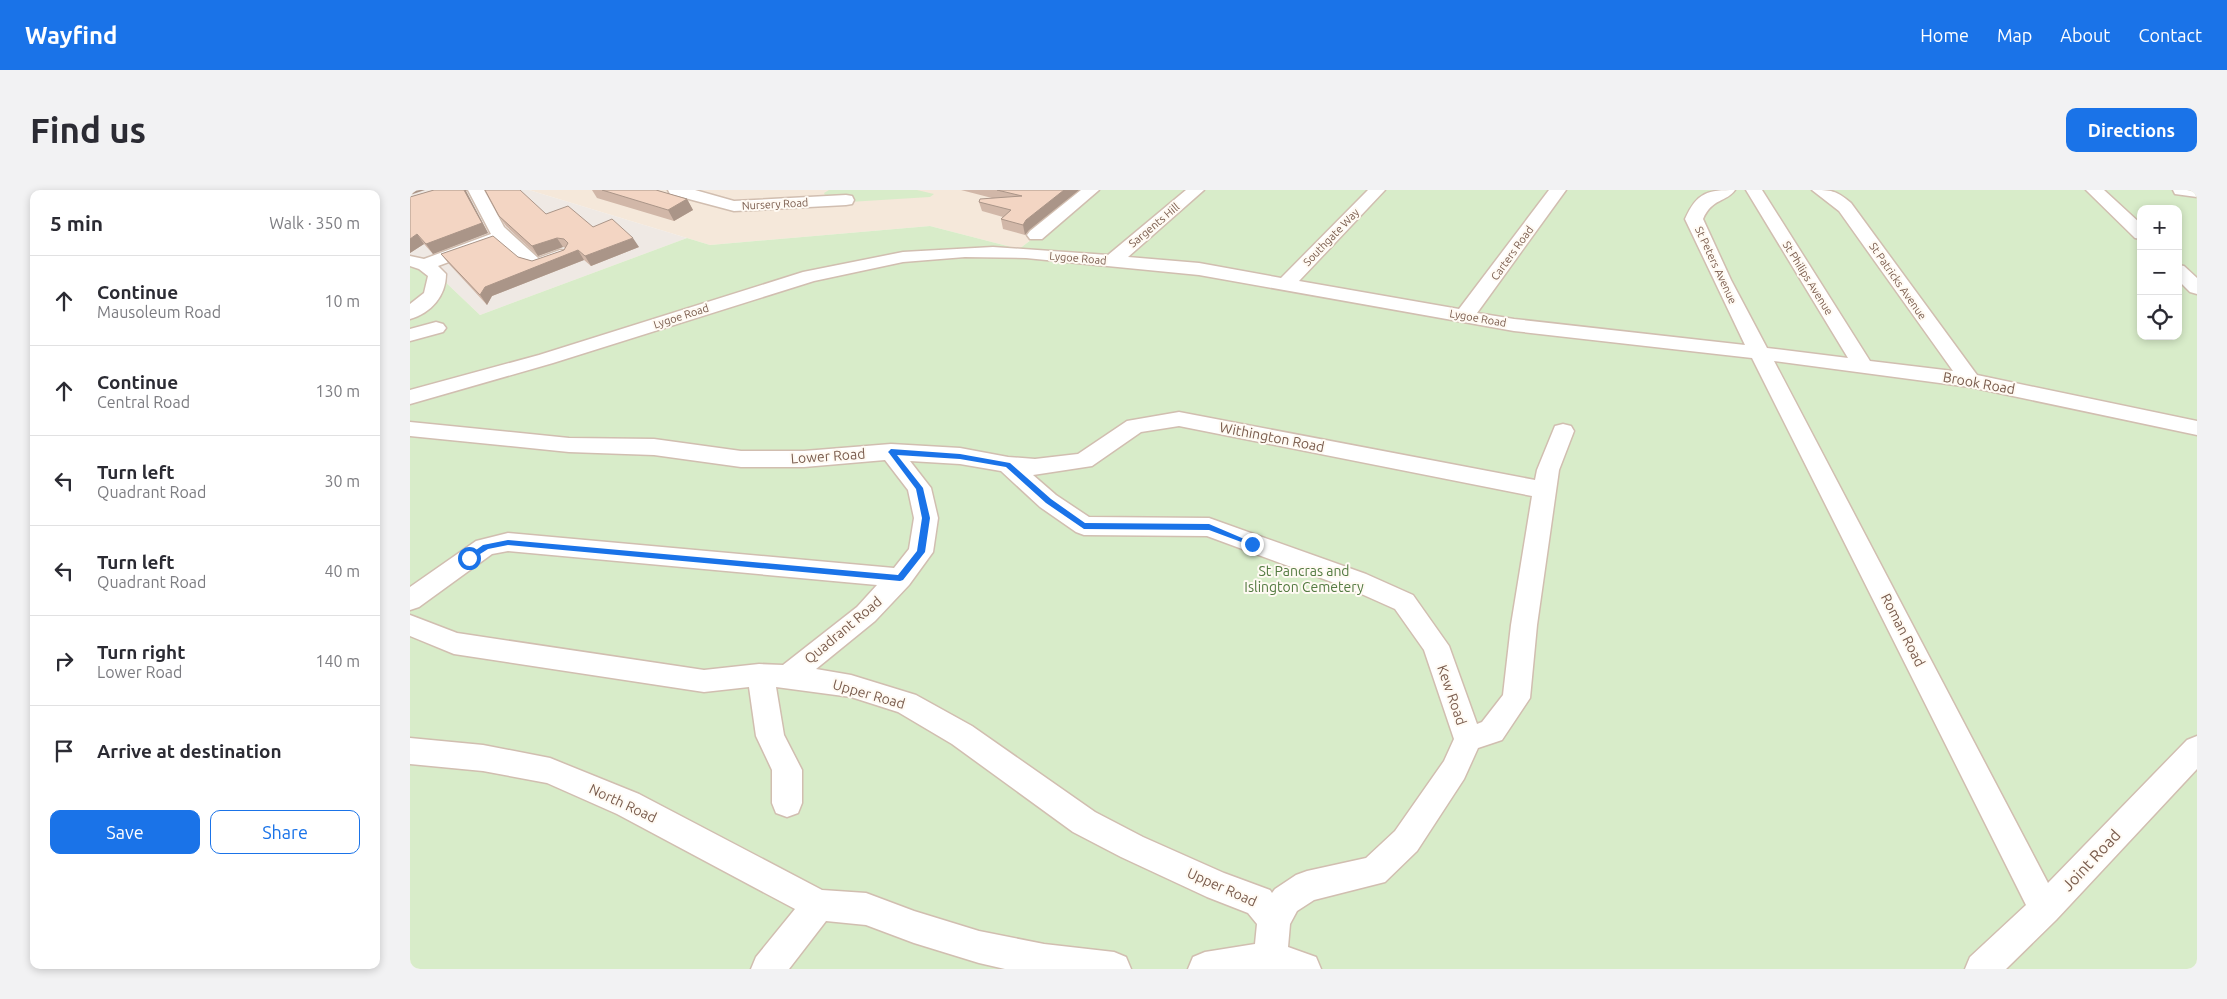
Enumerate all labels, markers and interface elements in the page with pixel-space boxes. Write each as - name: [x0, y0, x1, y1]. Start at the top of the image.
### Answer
- text: Wayfind: [25, 22, 117, 49]
- text: Home: [1920, 25, 1969, 45]
- text: Map: [1997, 25, 2032, 45]
- text: About: [2060, 25, 2110, 45]
- text: Contact: [2138, 25, 2202, 45]
- button: Directions: [2066, 108, 2197, 152]
- text: Find us: [30, 110, 146, 150]
- street label: Nursery Road: [741, 196, 809, 212]
- street label: Sargents Hill: [1126, 200, 1182, 250]
- street label: Southgate Way: [1301, 205, 1362, 268]
- map controls: [2137, 205, 2182, 340]
- button: +: [2137, 205, 2182, 250]
- text: 5 min: [50, 211, 103, 235]
- text: Walk · 350 m: [269, 214, 360, 232]
- street label: Carters Road: [1488, 224, 1536, 282]
- street label: St Peters Avenue: [1693, 224, 1739, 306]
- street label: St Philips Avenue: [1781, 239, 1835, 317]
- street label: St Patricks Avenue: [1867, 240, 1929, 322]
- street label: Lygoe Road: [1049, 250, 1107, 266]
- button: −: [2137, 250, 2182, 295]
- text: Continue: [97, 281, 178, 303]
- icon: ahead: [50, 287, 78, 315]
- text: 10 m: [324, 292, 360, 310]
- button: locate: [2137, 295, 2182, 340]
- street label: Lygoe Road: [652, 301, 710, 331]
- text: Mausoleum Road: [97, 303, 221, 321]
- street label: Lygoe Road: [1449, 307, 1507, 329]
- street label: Brook Road: [1942, 369, 2016, 397]
- text: Continue: [97, 371, 178, 393]
- icon: ahead: [50, 377, 78, 405]
- text: 130 m: [315, 382, 360, 400]
- text: Central Road: [97, 393, 190, 411]
- street label: Withington Road: [1218, 419, 1326, 455]
- street label: Lower Road: [790, 445, 866, 467]
- text: Turn left: [97, 461, 175, 483]
- icon: left: [50, 467, 78, 495]
- text: 30 m: [324, 472, 360, 490]
- text: Quadrant Road: [97, 483, 206, 501]
- route end: [1241, 533, 1264, 556]
- route start: [458, 547, 481, 570]
- text: Turn left: [97, 551, 175, 573]
- icon: left: [50, 557, 78, 585]
- text: 40 m: [324, 562, 360, 580]
- park label: St Pancras and Islington Cemetery: [1244, 563, 1364, 595]
- text: Quadrant Road: [97, 573, 206, 591]
- street label: Roman Road: [1878, 591, 1928, 669]
- street label: Quadrant Road: [801, 593, 885, 667]
- text: Turn right: [97, 641, 185, 663]
- icon: right: [50, 647, 78, 675]
- text: 140 m: [315, 652, 360, 670]
- text: Lower Road: [97, 663, 182, 681]
- street label: Kew Road: [1434, 663, 1470, 727]
- street label: Upper Road: [831, 676, 907, 712]
- icon: arrive: [50, 737, 78, 765]
- text: Arrive at destination: [97, 740, 282, 762]
- street label: North Road: [587, 780, 659, 826]
- button: Save: [50, 810, 200, 854]
- button: Share: [210, 810, 360, 854]
- street label: Joint Road: [2058, 826, 2124, 894]
- street label: Upper Road: [1185, 865, 1259, 909]

